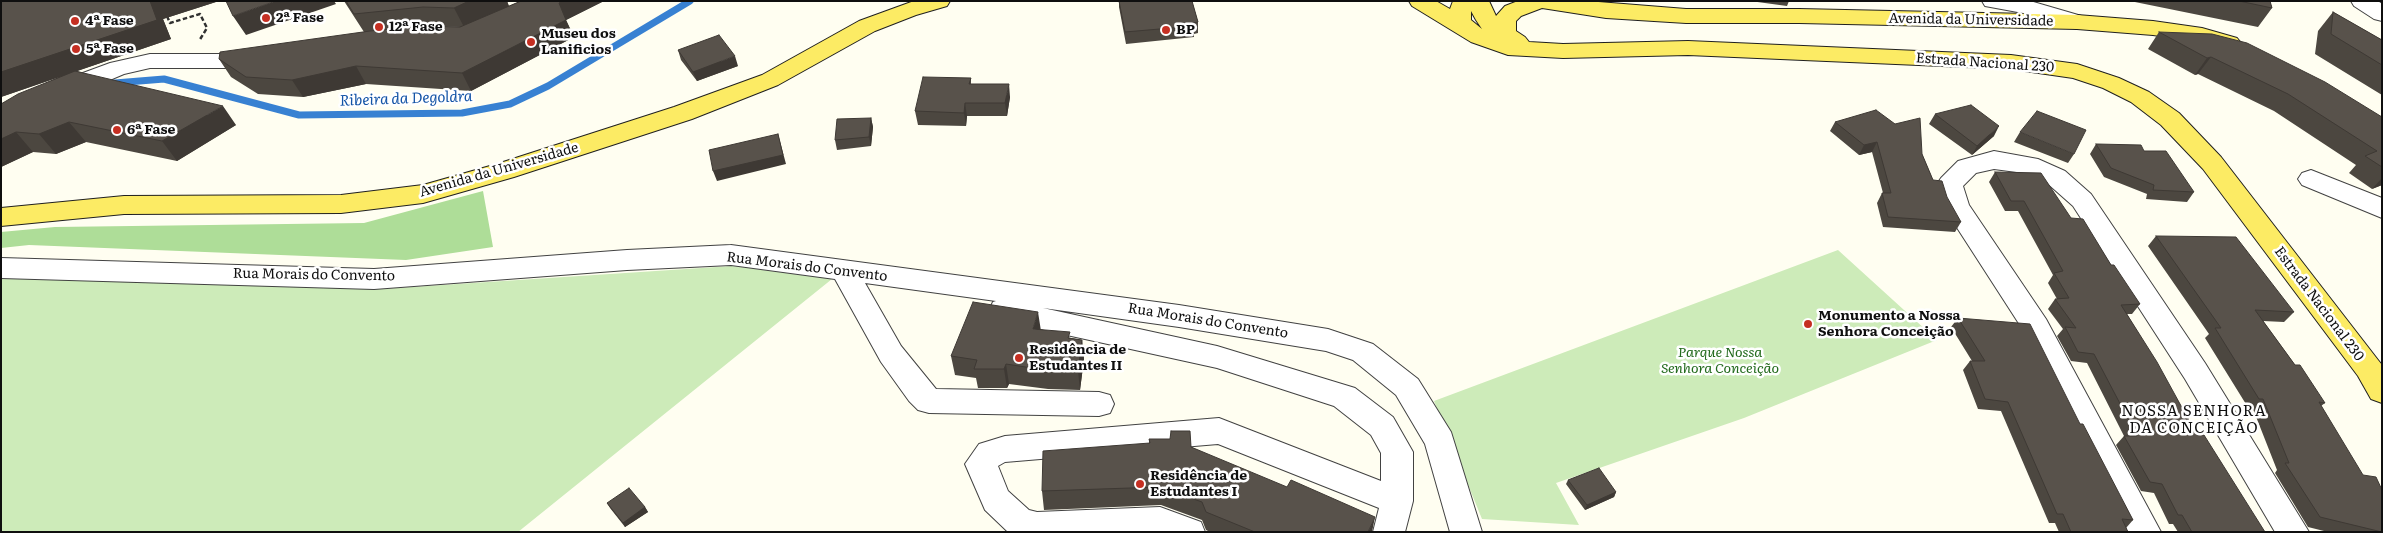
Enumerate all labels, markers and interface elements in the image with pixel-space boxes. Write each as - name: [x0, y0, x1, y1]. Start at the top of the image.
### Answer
- place label: 2ª Fase: [276, 10, 324, 26]
- street label: Avenida da Universidade: [1888, 10, 2054, 30]
- marker: 2ª Fase: [260, 12, 272, 24]
- place label: 4ª Fase: [85, 13, 134, 29]
- marker: 4ª Fase: [69, 15, 81, 27]
- place label: 12ª Fase: [389, 19, 443, 35]
- marker: 12ª Fase: [373, 21, 385, 33]
- place label: BP: [1176, 22, 1195, 38]
- marker: BP: [1160, 24, 1172, 36]
- place label: Museu dos Lanificios: [541, 26, 616, 58]
- marker: Museu dos Lanificios: [525, 36, 537, 48]
- place label: 5ª Fase: [86, 41, 134, 57]
- marker: 5ª Fase: [70, 43, 82, 55]
- street label: Estrada Nacional 230: [1915, 50, 2055, 76]
- water label: Ribeira da Degoldra: [339, 88, 473, 110]
- place label: 6ª Fase: [127, 122, 176, 138]
- marker: 6ª Fase: [111, 124, 123, 136]
- street label: Avenida da Universidade: [417, 139, 581, 201]
- street label: Estrada Nacional 230: [2271, 244, 2367, 364]
- street label: Rua Morais do Convento: [725, 249, 889, 285]
- street label: Rua Morais do Convento: [233, 265, 395, 285]
- street label: Rua Morais do Convento: [1127, 300, 1289, 342]
- place label: Monumento a Nossa Senhora Conceição: [1818, 308, 1961, 341]
- marker: Monumento a Nossa Senhora Conceição: [1802, 318, 1814, 330]
- place label: Residência de Estudantes II: [1029, 342, 1126, 374]
- park label: Parque Nossa Senhora Conceição: [1661, 345, 1779, 378]
- marker: Residência de Estudantes II: [1013, 352, 1025, 364]
- district label: NOSSA SENHORA DA CONCEIÇÃO: [2120, 403, 2268, 438]
- place label: Residência de Estudantes I: [1150, 468, 1247, 501]
- marker: Residência de Estudantes I: [1134, 478, 1146, 490]

